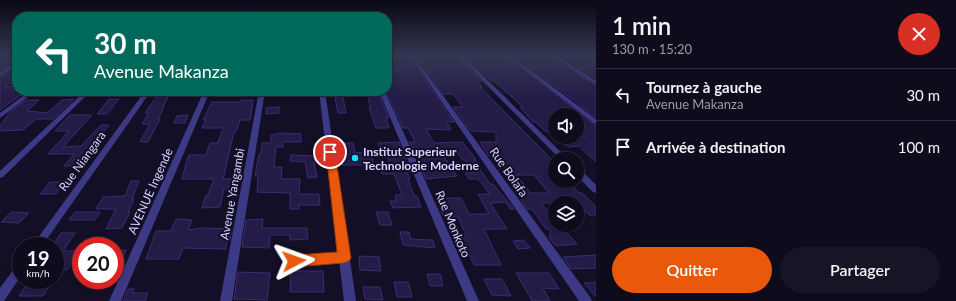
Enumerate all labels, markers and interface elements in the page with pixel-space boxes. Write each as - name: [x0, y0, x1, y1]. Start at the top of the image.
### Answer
- text: 1 min: [612, 11, 671, 40]
- button: close: [898, 13, 940, 55]
- text: 30 m: [94, 26, 157, 60]
- icon: left: [28, 28, 80, 80]
- text: 130 m · 15:20: [612, 41, 692, 57]
- text: Avenue Makanza: [94, 60, 229, 82]
- text: Tournez à gauche: [646, 78, 762, 96]
- icon: left: [612, 84, 634, 106]
- text: 30 m: [906, 86, 940, 104]
- text: Avenue Makanza: [646, 96, 743, 112]
- map controls: [548, 108, 584, 232]
- button: sound: [548, 108, 584, 144]
- street label: Rue Niangara: [55, 128, 109, 194]
- pin: [313, 135, 347, 169]
- icon: arrive: [612, 136, 634, 158]
- text: Arrivée à destination: [646, 138, 785, 156]
- text: 100 m: [898, 138, 940, 156]
- icon: arrive: [319, 141, 341, 163]
- place label: Institut Superieur Technologie Moderne: [363, 144, 479, 173]
- street label: Rue Bolafa: [487, 144, 531, 200]
- street label: AVENUE Ingende: [124, 146, 176, 236]
- street label: Avenue Yangambi: [217, 147, 247, 241]
- button: search: [548, 152, 584, 188]
- marker: Institut Superieur Technologie Moderne: [350, 153, 360, 163]
- street label: Rue Monkoto: [432, 188, 474, 260]
- button: layers: [548, 196, 584, 232]
- speed limit sign: 20: [72, 237, 124, 289]
- position arrow: [273, 240, 315, 282]
- text: 19: [26, 246, 50, 270]
- button: Quitter: [612, 247, 772, 293]
- button: Partager: [780, 247, 940, 293]
- text: km/h: [26, 267, 50, 279]

